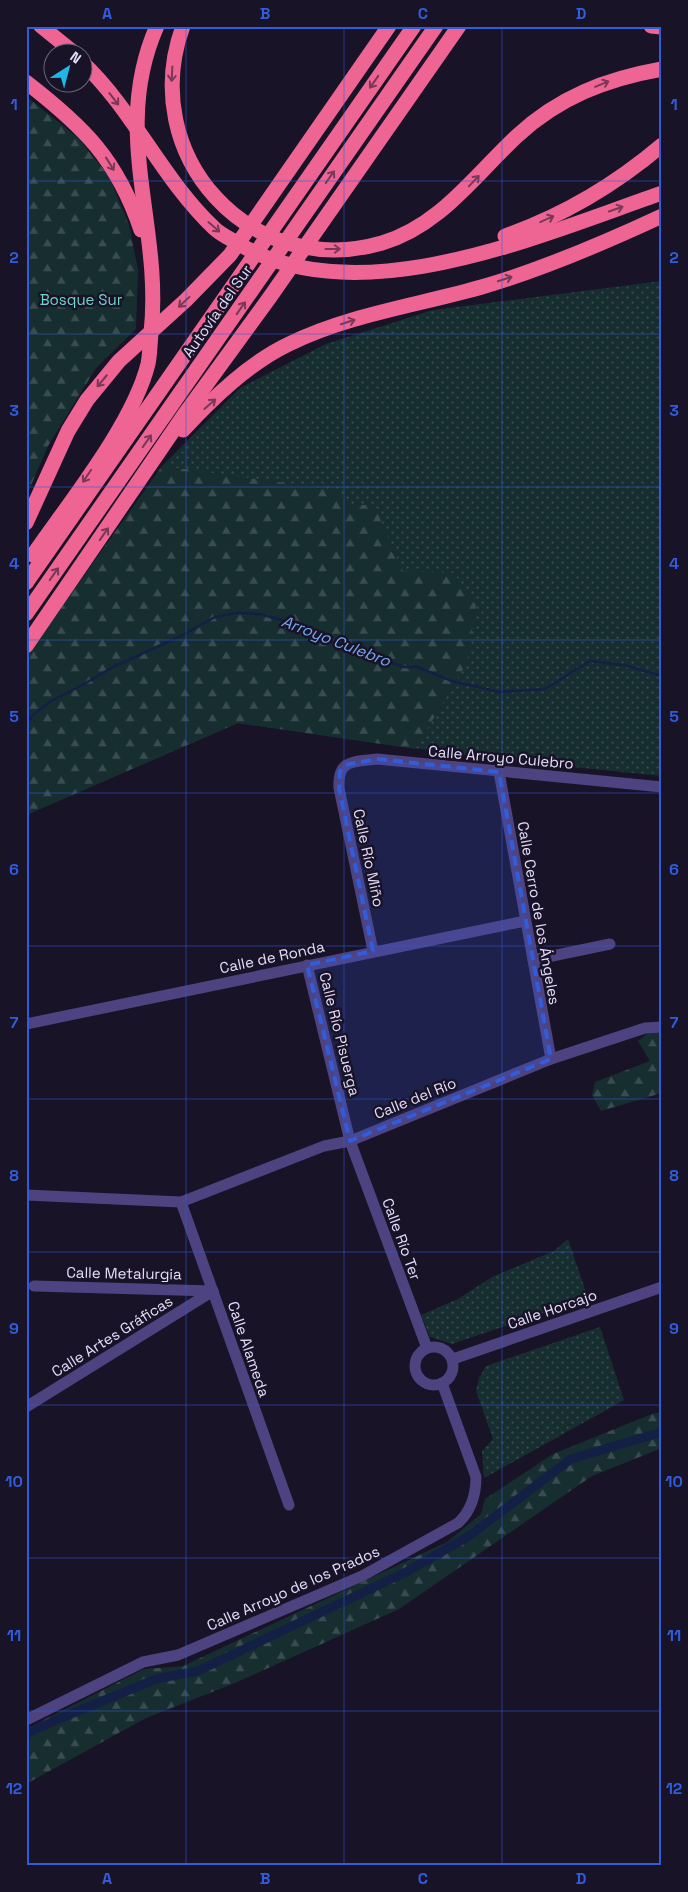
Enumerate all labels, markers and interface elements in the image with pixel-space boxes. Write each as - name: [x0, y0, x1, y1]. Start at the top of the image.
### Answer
- text: A: [102, 3, 112, 24]
- text: B: [260, 3, 270, 24]
- text: C: [418, 3, 428, 24]
- text: D: [576, 3, 586, 24]
- north arrow: [42, 42, 92, 92]
- text: N: [67, 47, 85, 68]
- one-way arrow: [168, 65, 177, 81]
- one-way arrow: [369, 75, 379, 89]
- one-way arrow: [594, 79, 609, 89]
- one-way arrow: [109, 92, 119, 106]
- text: 1: [10, 94, 18, 115]
- text: 1: [670, 94, 678, 115]
- one-way arrow: [106, 157, 116, 171]
- one-way arrow: [325, 170, 335, 184]
- one-way arrow: [468, 174, 480, 187]
- one-way arrow: [608, 203, 624, 213]
- one-way arrow: [539, 213, 554, 223]
- one-way arrow: [207, 221, 220, 232]
- one-way arrow: [324, 244, 340, 254]
- text: 2: [9, 247, 19, 268]
- text: 2: [669, 247, 679, 268]
- street label: Autovía del Sur: [178, 261, 256, 361]
- one-way arrow: [496, 274, 512, 284]
- park label: Bosque Sur: [40, 290, 123, 309]
- one-way arrow: [178, 296, 190, 308]
- one-way arrow: [236, 301, 246, 315]
- one-way arrow: [340, 317, 356, 327]
- one-way arrow: [96, 374, 108, 387]
- one-way arrow: [203, 398, 216, 409]
- text: 3: [9, 400, 19, 421]
- text: 3: [669, 400, 679, 421]
- one-way arrow: [142, 434, 152, 448]
- one-way arrow: [82, 469, 92, 483]
- one-way arrow: [99, 527, 109, 541]
- text: 4: [9, 553, 19, 574]
- text: 4: [669, 553, 679, 574]
- one-way arrow: [49, 568, 59, 582]
- water label: Arroyo Culebro: [279, 611, 394, 672]
- text: 5: [9, 706, 19, 727]
- text: 5: [669, 706, 679, 727]
- street label: Calle Arroyo Culebro: [428, 741, 574, 773]
- street label: Calle Río Miño: [349, 807, 389, 909]
- street label: Calle Cerro de los Ángeles: [514, 820, 564, 1006]
- text: 6: [9, 859, 19, 880]
- text: 6: [669, 859, 679, 880]
- street label: Calle de Ronda: [218, 937, 327, 977]
- street label: Calle Río Pisuerga: [315, 970, 365, 1098]
- text: 7: [10, 1012, 19, 1033]
- text: 7: [670, 1012, 679, 1033]
- street label: Calle del Río: [371, 1073, 459, 1123]
- text: 8: [9, 1165, 19, 1186]
- text: 8: [669, 1165, 679, 1186]
- street label: Calle Río Ter: [378, 1195, 426, 1283]
- street label: Calle Metalurgia: [66, 1262, 182, 1284]
- street label: Calle Horcajo: [505, 1285, 599, 1333]
- street label: Calle Artes Gráficas: [48, 1291, 176, 1381]
- street label: Calle Alameda: [224, 1299, 274, 1400]
- text: 9: [9, 1318, 19, 1339]
- text: 9: [669, 1318, 679, 1339]
- text: 10: [5, 1471, 23, 1492]
- text: 10: [665, 1471, 683, 1492]
- street label: Calle Arroyo de los Prados: [204, 1541, 382, 1635]
- text: 11: [7, 1625, 21, 1646]
- text: 11: [667, 1625, 681, 1646]
- text: 12: [6, 1778, 22, 1799]
- text: 12: [666, 1778, 682, 1799]
- text: A: [102, 1868, 112, 1889]
- text: B: [260, 1868, 270, 1889]
- text: C: [418, 1868, 428, 1889]
- text: D: [576, 1868, 586, 1889]

